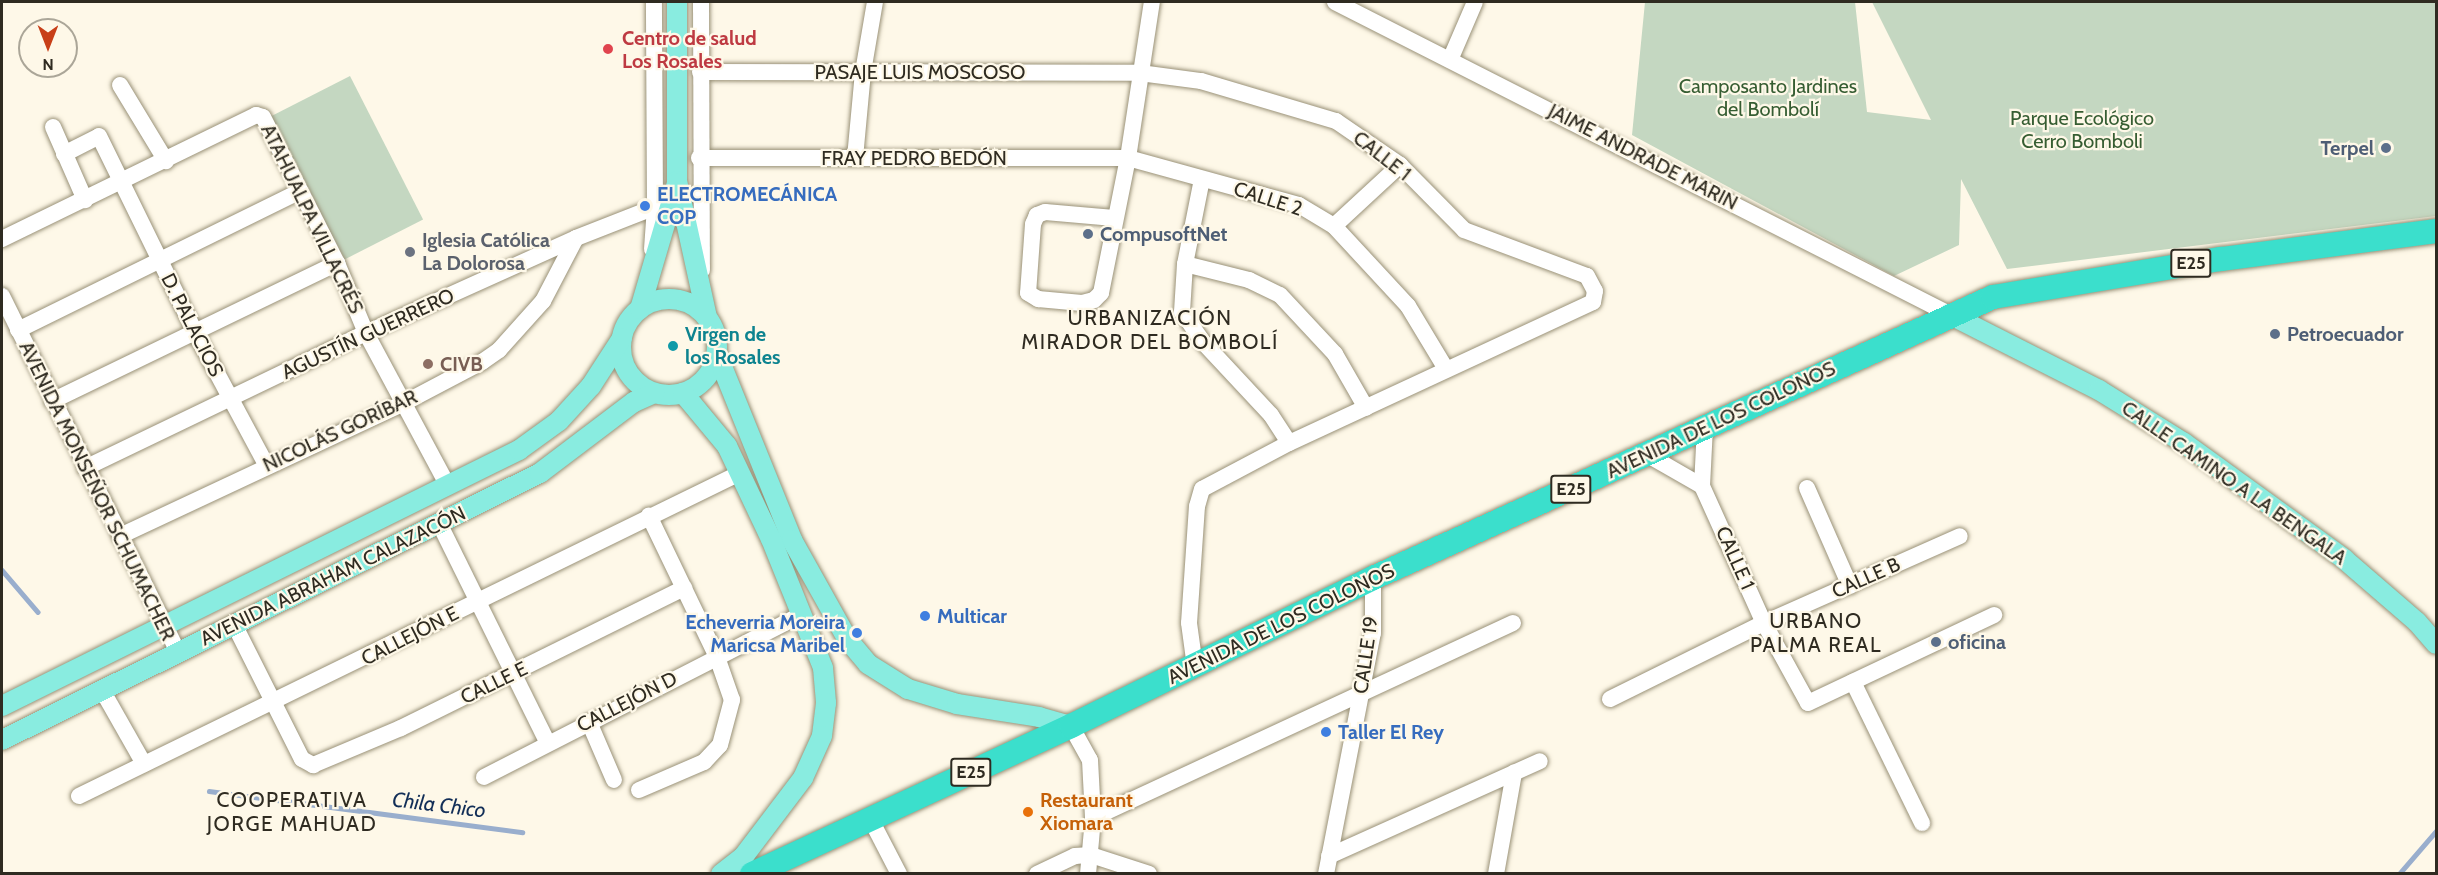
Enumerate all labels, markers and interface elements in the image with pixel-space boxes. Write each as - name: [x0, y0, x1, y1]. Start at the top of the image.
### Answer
- north arrow: [18, 18, 78, 78]
- place label: Centro de salud Los Rosales: [622, 26, 757, 73]
- marker: Centro de salud Los Rosales: [599, 40, 617, 58]
- text: N: [42, 55, 54, 74]
- street label: PASAJE LUIS MOSCOSO: [815, 60, 1025, 84]
- park label: Camposanto Jardines del Bombolí: [1679, 75, 1857, 122]
- street label: JAIME ANDRADE MARIN: [1544, 99, 1742, 215]
- park label: Parque Ecológico Cerro Bomboli: [2010, 107, 2154, 154]
- street label: ATAHUALPA VILLACRÉS: [256, 120, 368, 318]
- street label: CALLE 1: [1348, 126, 1416, 186]
- place label: Terpel: [2320, 136, 2374, 160]
- marker: Terpel: [2379, 141, 2393, 155]
- street label: FRAY PEDRO BEDÓN: [821, 146, 1007, 170]
- street label: CALLE 2: [1231, 177, 1305, 221]
- place label: ELECTROMECÁNICA COP: [657, 183, 837, 230]
- marker: ELECTROMECÁNICA COP: [638, 199, 652, 213]
- place label: CompusoftNet: [1100, 222, 1227, 246]
- marker: CompusoftNet: [1081, 227, 1095, 241]
- place label: Iglesia Católica La Dolorosa: [422, 228, 550, 275]
- marker: Iglesia Católica La Dolorosa: [403, 245, 417, 259]
- road number: E25: [2170, 248, 2212, 278]
- street label: D. PALACIOS: [156, 269, 228, 381]
- street label: AGUSTÍN GUERRERO: [278, 283, 458, 385]
- district label: URBANIZACIÓN MIRADOR DEL BOMBOLÍ: [1021, 305, 1279, 355]
- place label: Virgen de los Rosales: [685, 322, 780, 369]
- place label: Petroecuador: [2287, 322, 2403, 346]
- marker: Petroecuador: [2268, 327, 2282, 341]
- street label: AVENIDA MONSEÑOR SCHUMACHER: [14, 338, 180, 644]
- marker: Virgen de los Rosales: [666, 339, 680, 353]
- place label: CIVB: [440, 352, 483, 376]
- street label: AVENIDA DE LOS COLONOS: [1603, 356, 1839, 484]
- marker: CIVB: [421, 357, 435, 371]
- street label: NICOLÁS GORÍBAR: [259, 385, 421, 477]
- street label: CALLE CAMINO A LA BENGALA: [2117, 396, 2351, 570]
- road number: E25: [1550, 474, 1592, 504]
- street label: AVENIDA ABRAHAM CALAZACÓN: [196, 501, 470, 651]
- street label: CALLE 1: [1710, 523, 1760, 593]
- street label: CALLE B: [1828, 552, 1904, 604]
- street label: AVENIDA DE LOS COLONOS: [1164, 558, 1398, 690]
- street label: CALLEJÓN E: [357, 601, 463, 671]
- place label: Multicar: [937, 604, 1007, 628]
- district label: URBANO PALMA REAL: [1750, 608, 1882, 658]
- marker: Multicar: [918, 609, 932, 623]
- place label: Echeverria Moreira Maricsa Maribel: [685, 610, 845, 657]
- street label: CALLE 19: [1349, 615, 1383, 695]
- marker: Echeverria Moreira Maricsa Maribel: [850, 626, 864, 640]
- place label: oficina: [1948, 630, 2006, 654]
- marker: oficina: [1929, 635, 1943, 649]
- street label: CALLE E: [457, 657, 531, 709]
- street label: CALLEJÓN D: [573, 666, 681, 738]
- place label: Taller El Rey: [1338, 720, 1444, 744]
- marker: Taller El Rey: [1319, 725, 1333, 739]
- road number: E25: [950, 757, 992, 787]
- district label: COOPERATIVA JORGE MAHUAD: [207, 787, 377, 837]
- water label: Chila Chico: [391, 787, 487, 823]
- place label: Restaurant Xiomara: [1040, 789, 1133, 836]
- marker: Restaurant Xiomara: [1021, 805, 1035, 819]

